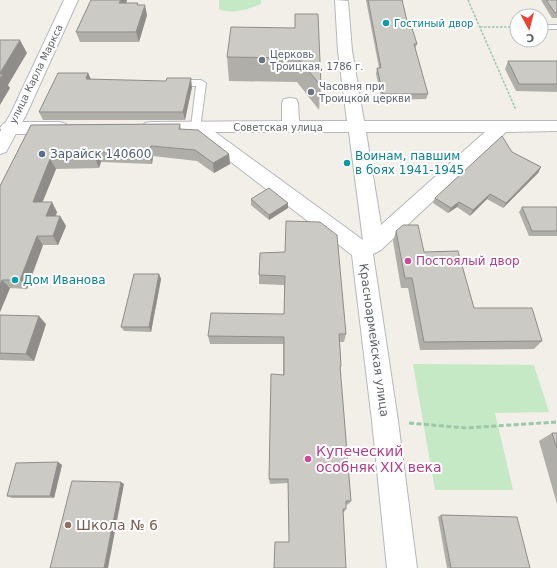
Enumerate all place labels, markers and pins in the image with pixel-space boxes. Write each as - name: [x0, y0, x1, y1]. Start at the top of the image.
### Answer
- marker: Гостиный двор: [381, 18, 391, 28]
- place label: Гостиный двор: [394, 18, 473, 29]
- place label: Церковь Троицкая, 1786 г.: [269, 49, 363, 72]
- marker: Церковь Троицкая, 1786 г.: [257, 55, 267, 65]
- place label: Часовня при Троицкой церкви: [318, 81, 410, 104]
- marker: Часовня при Троицкой церкви: [306, 87, 316, 97]
- place label: Зарайск 140600: [50, 147, 151, 161]
- marker: Зарайск 140600: [37, 149, 47, 159]
- place label: Воинам, павшим в боях 1941-1945: [355, 149, 464, 177]
- marker: Воинам, павшим в боях 1941-1945: [342, 158, 352, 168]
- place label: Постоялый двор: [416, 254, 520, 268]
- marker: Постоялый двор: [403, 256, 413, 266]
- place label: Дом Иванова: [23, 273, 106, 287]
- marker: Дом Иванова: [10, 275, 20, 285]
- place label: Купеческий особняк XIX века: [316, 443, 442, 475]
- marker: Купеческий особняк XIX века: [303, 454, 313, 464]
- place label: Школа № 6: [76, 517, 158, 533]
- marker: Школа № 6: [63, 520, 73, 530]

